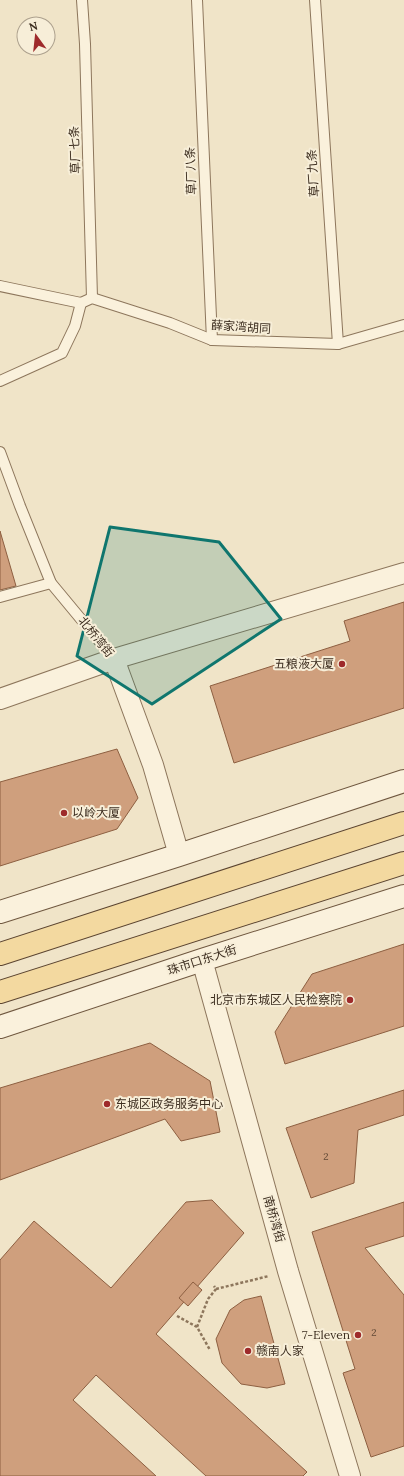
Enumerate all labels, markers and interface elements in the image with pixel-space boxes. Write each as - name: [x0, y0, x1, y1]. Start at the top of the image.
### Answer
- north arrow: [16, 16, 56, 56]
- text: N: [27, 18, 40, 34]
- street label: 草厂七条: [66, 126, 83, 174]
- street label: 草厂八条: [182, 147, 199, 195]
- street label: 草厂九条: [303, 149, 322, 198]
- street label: 薛家湾胡同: [211, 317, 271, 336]
- street label: 北桥湾街: [75, 613, 117, 660]
- place label: 五粮液大厦: [274, 656, 334, 671]
- marker: 五粮液大厦: [337, 659, 347, 669]
- place label: 以岭大厦: [72, 805, 120, 820]
- marker: 以岭大厦: [59, 808, 69, 818]
- street label: 珠市口东大街: [165, 941, 238, 978]
- place label: 北京市东城区人民检察院: [210, 992, 342, 1007]
- marker: 北京市东城区人民检察院: [345, 995, 355, 1005]
- place label: 东城区政务服务中心: [115, 1096, 223, 1111]
- marker: 东城区政务服务中心: [102, 1099, 112, 1109]
- house number: 2: [323, 1150, 329, 1163]
- street label: 南桥湾街: [261, 1194, 288, 1244]
- house number: 2: [371, 1326, 377, 1339]
- place label: 7-Eleven: [302, 1327, 350, 1342]
- marker: 7-Eleven: [353, 1330, 363, 1340]
- place label: 赣南人家: [256, 1343, 304, 1358]
- marker: 赣南人家: [243, 1346, 253, 1356]

